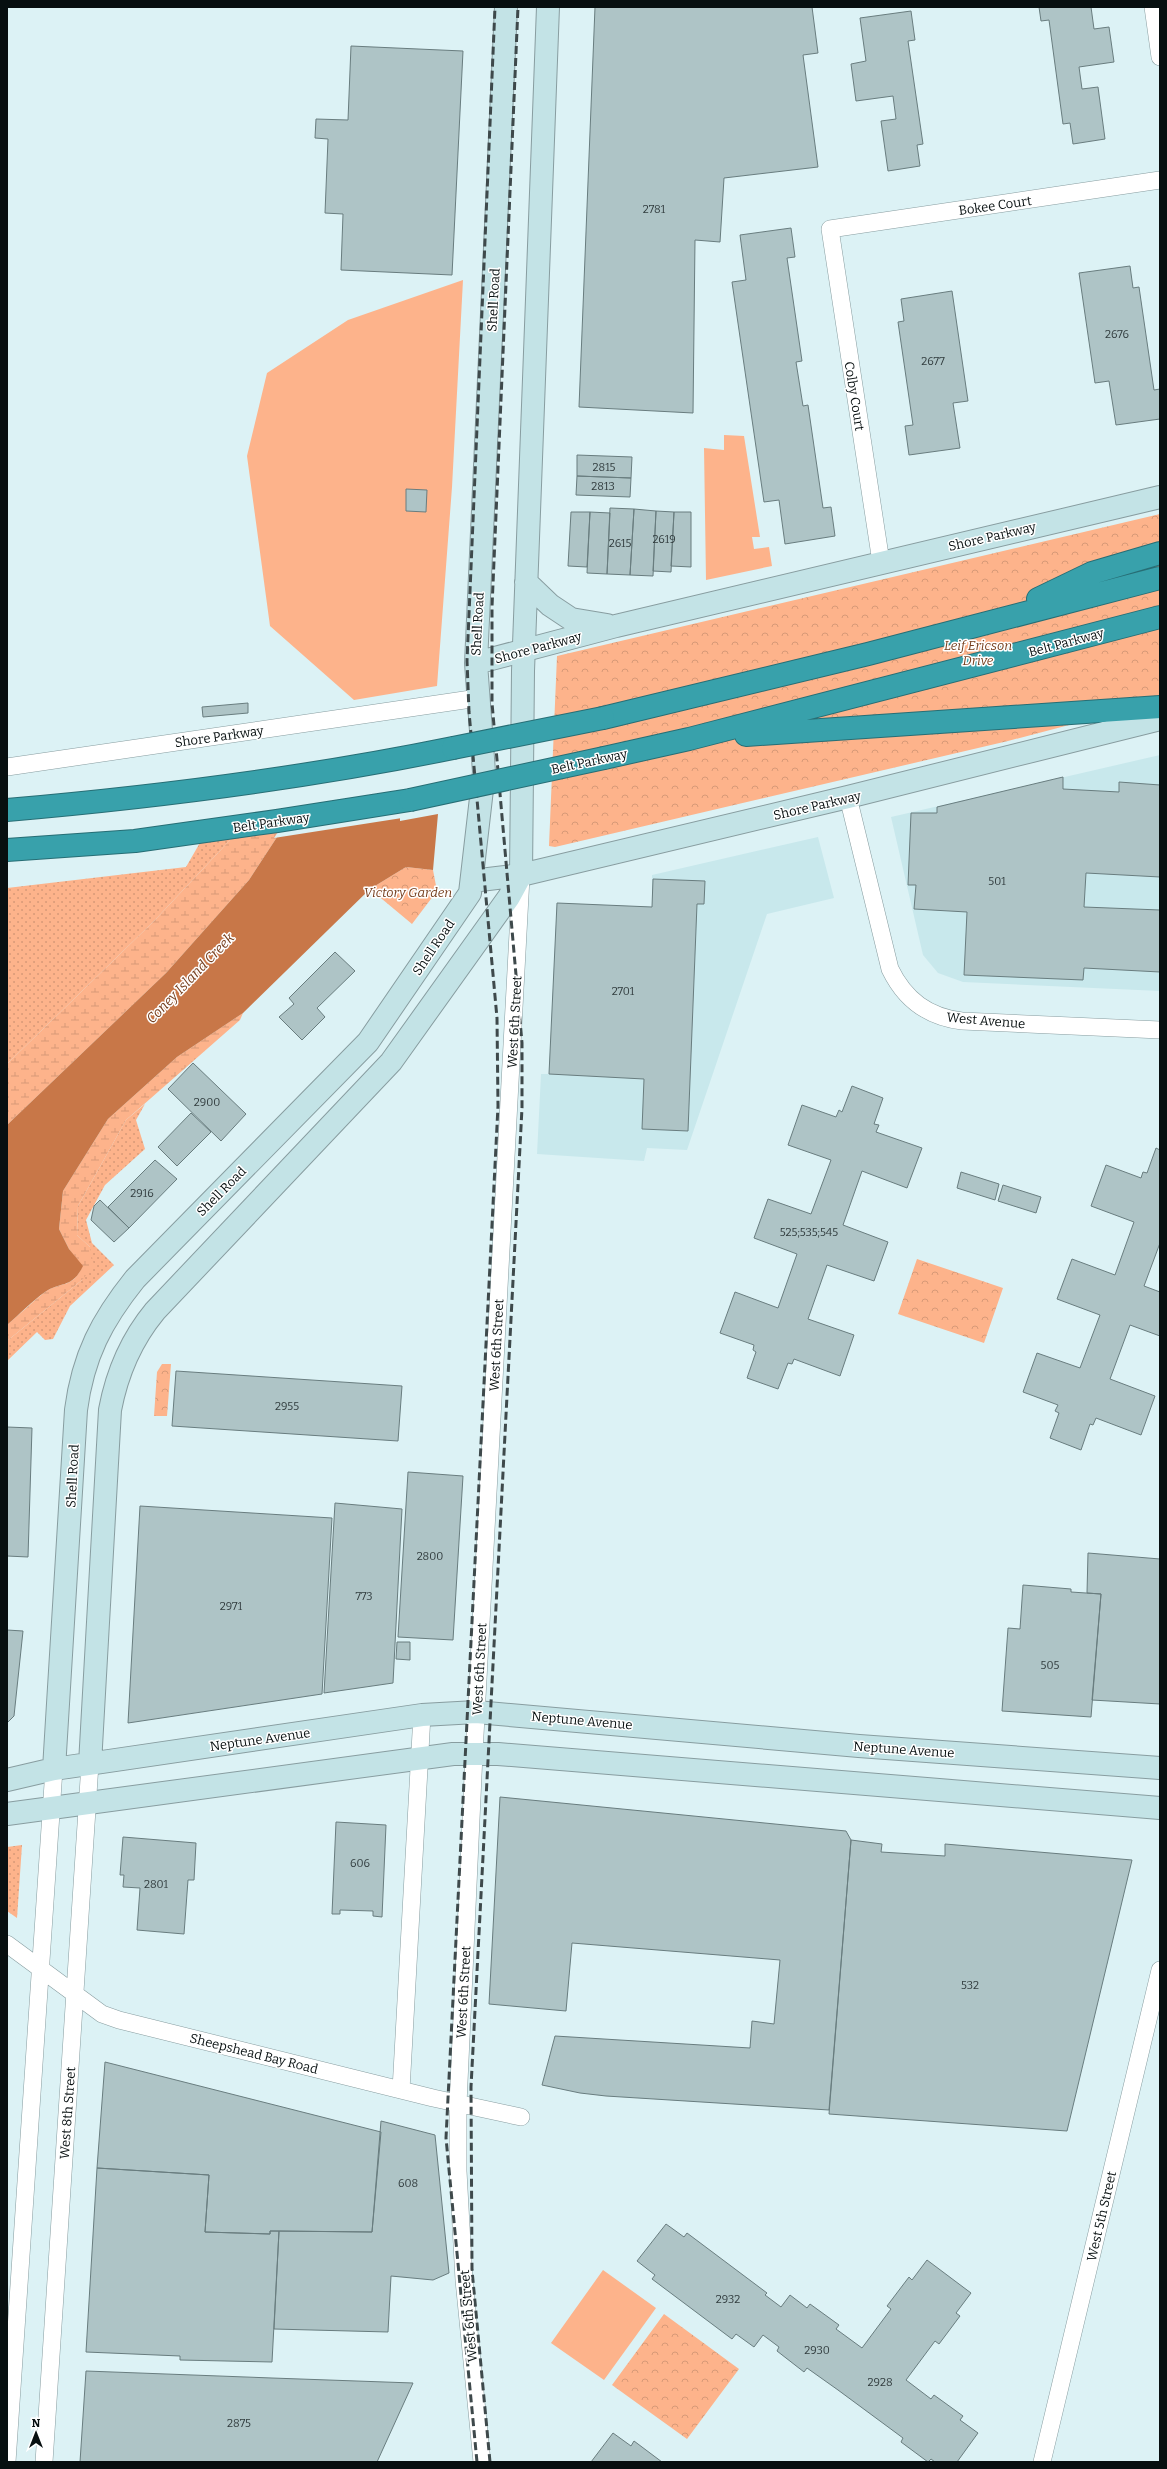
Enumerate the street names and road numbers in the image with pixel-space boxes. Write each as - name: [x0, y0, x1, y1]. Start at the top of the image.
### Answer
- street label: Bokee Court: [958, 193, 1033, 218]
- street label: Shell Road: [484, 268, 503, 332]
- street label: Colby Court: [842, 360, 867, 432]
- street label: Shore Parkway: [947, 519, 1038, 554]
- street label: Shell Road: [468, 592, 487, 656]
- street label: Belt Parkway: [1027, 625, 1106, 660]
- street label: Shore Parkway: [493, 629, 583, 666]
- street label: Shore Parkway: [174, 723, 265, 750]
- street label: Belt Parkway: [550, 746, 629, 777]
- street label: Shore Parkway: [772, 788, 863, 823]
- street label: Belt Parkway: [232, 810, 311, 835]
- street label: Shell Road: [409, 916, 458, 978]
- street label: West 6th Street: [505, 975, 524, 1069]
- street label: West Avenue: [946, 1010, 1026, 1031]
- street label: Shell Road: [194, 1163, 249, 1219]
- street label: West 6th Street: [487, 1298, 506, 1392]
- street label: Shell Road: [63, 1444, 82, 1508]
- street label: West 6th Street: [470, 1622, 489, 1716]
- street label: Neptune Avenue: [531, 1709, 633, 1732]
- street label: Neptune Avenue: [209, 1725, 311, 1754]
- street label: Neptune Avenue: [853, 1738, 955, 1761]
- street label: West 6th Street: [454, 1945, 473, 2039]
- street label: Sheepshead Bay Road: [188, 2030, 320, 2077]
- street label: West 8th Street: [57, 2066, 78, 2160]
- street label: West 5th Street: [1084, 2169, 1119, 2263]
- street label: West 6th Street: [457, 2269, 480, 2363]

